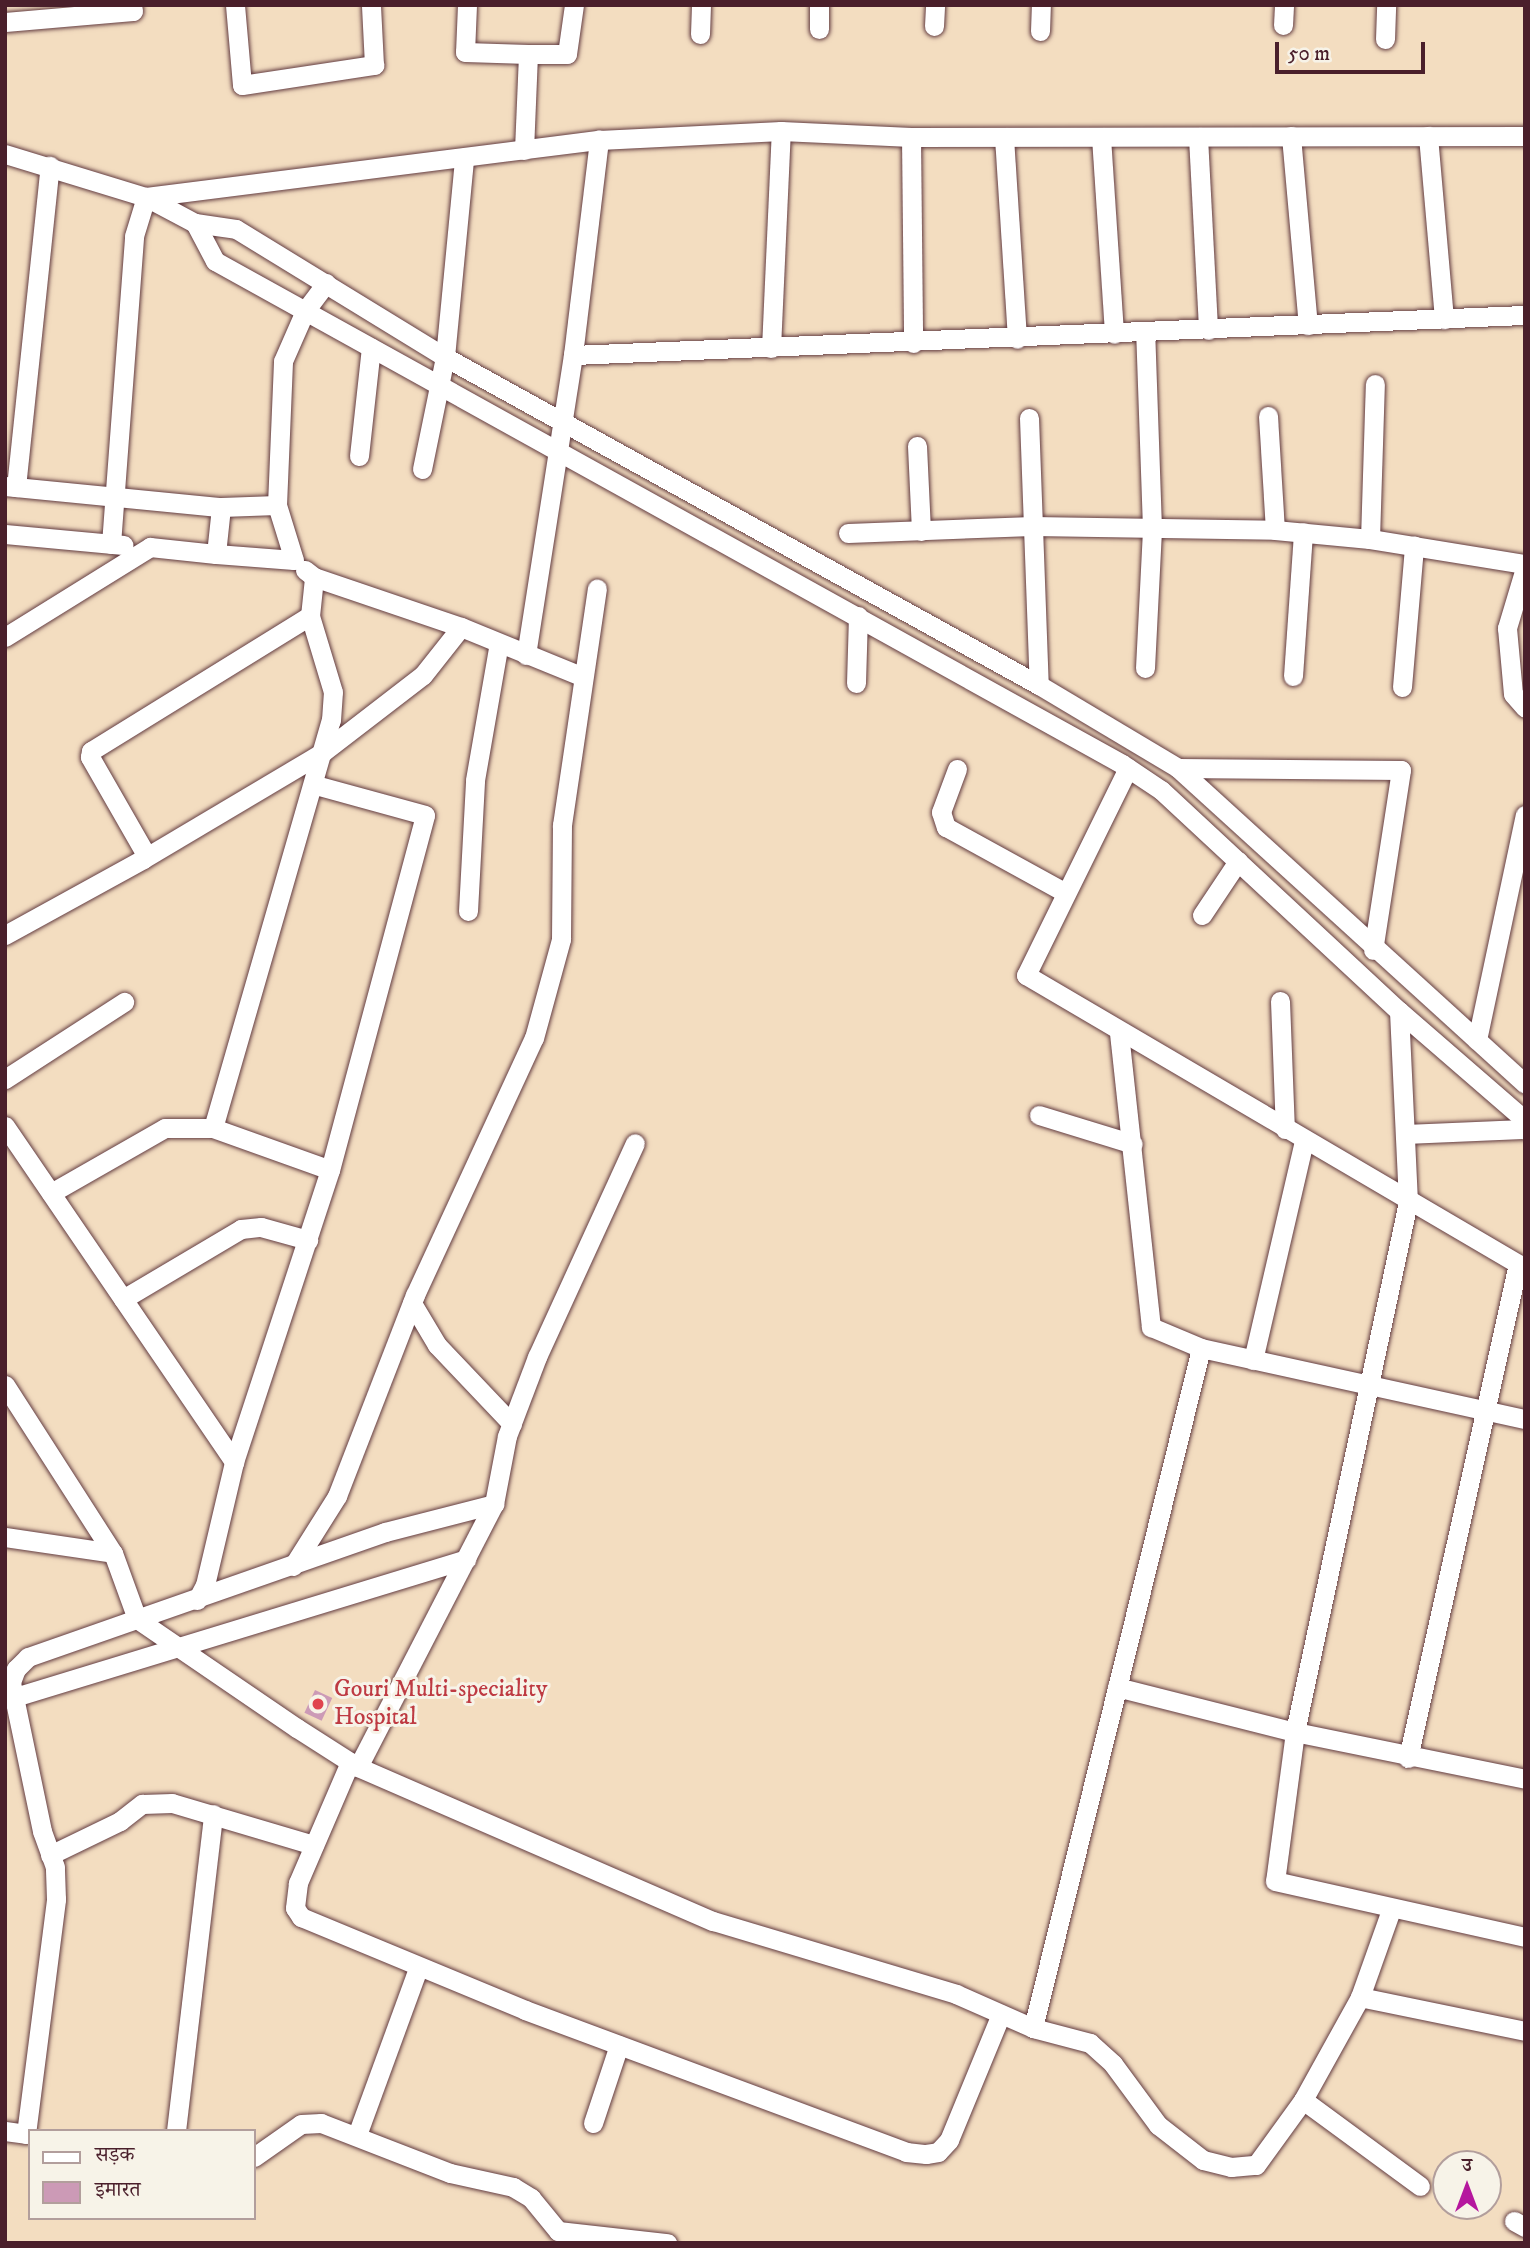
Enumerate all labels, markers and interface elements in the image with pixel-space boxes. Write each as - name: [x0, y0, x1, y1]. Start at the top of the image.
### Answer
- scale bar: [1278, 28, 1428, 72]
- text: 50 m: [1288, 41, 1330, 67]
- place label: Gouri Multi-speciality Hospital: [334, 1676, 547, 1732]
- marker: Gouri Multi-speciality Hospital: [308, 1694, 328, 1714]
- legend: [28, 2129, 256, 2220]
- text: सड़क: [95, 2142, 134, 2168]
- north arrow: [1432, 2150, 1502, 2220]
- text: उ: [1462, 2154, 1472, 2177]
- text: इमारत: [95, 2177, 141, 2203]

